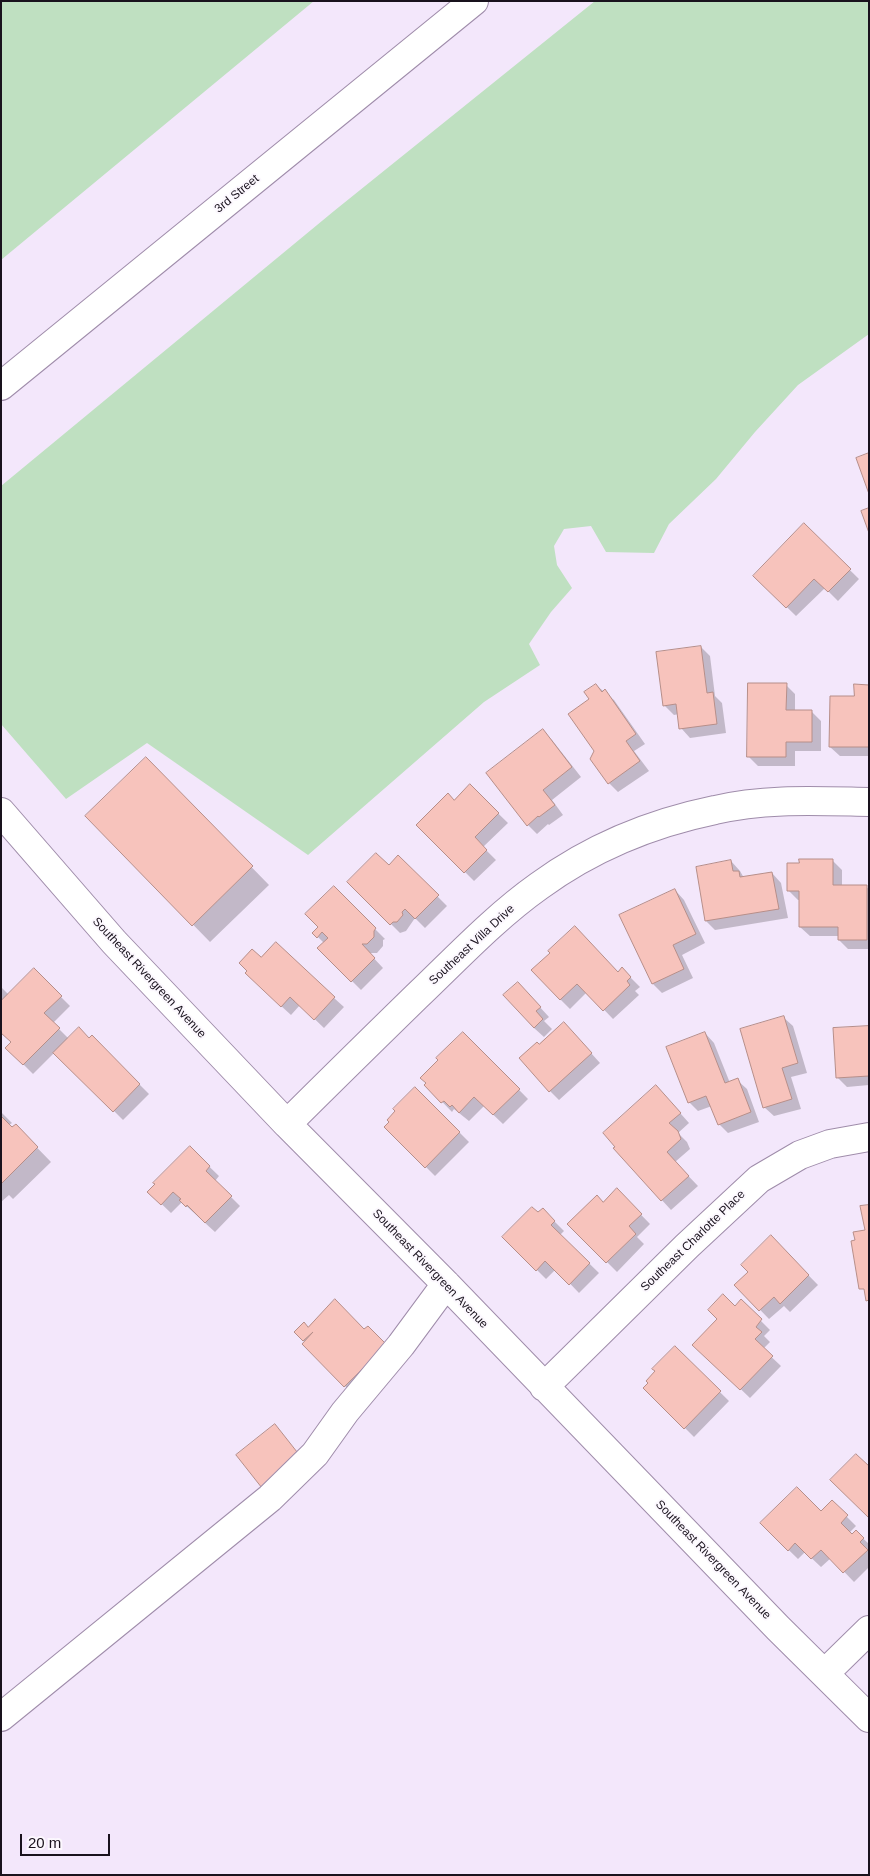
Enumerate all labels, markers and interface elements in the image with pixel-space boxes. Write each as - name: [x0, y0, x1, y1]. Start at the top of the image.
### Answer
- street label: 3rd Street: [212, 172, 262, 216]
- street label: Southeast Villa Drive: [426, 902, 518, 988]
- street label: Southeast Rivergreen Avenue: [89, 915, 209, 1041]
- street label: Southeast Charlotte Place: [638, 1187, 748, 1295]
- street label: Southeast Rivergreen Avenue: [369, 1206, 491, 1332]
- street label: Southeast Rivergreen Avenue: [652, 1497, 774, 1623]
- scale bar: [22, 1824, 112, 1856]
- text: 20 m: [28, 1834, 61, 1851]

